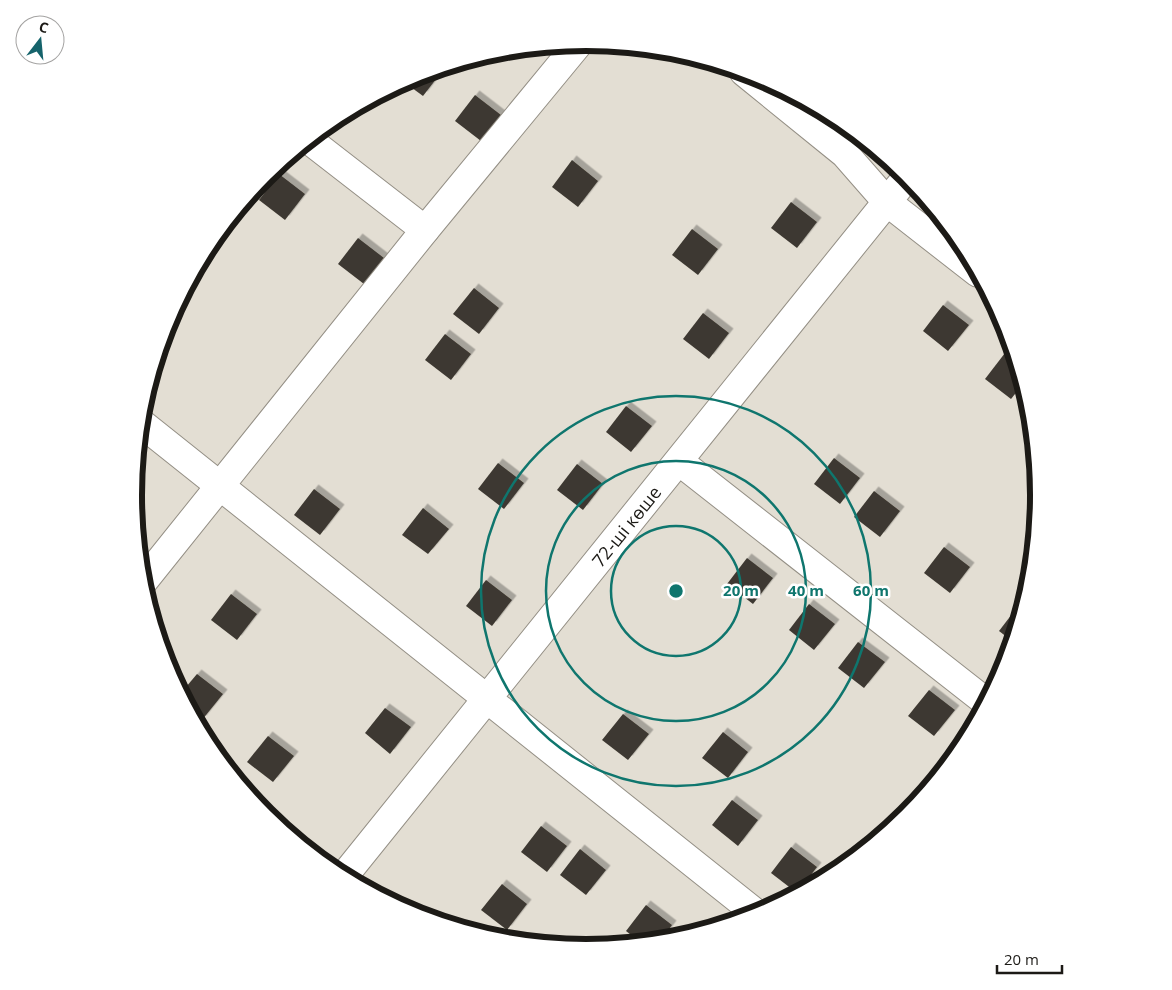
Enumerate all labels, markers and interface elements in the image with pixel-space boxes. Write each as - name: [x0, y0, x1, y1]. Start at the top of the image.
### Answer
- north arrow: [15, 15, 65, 65]
- text: С: [37, 17, 51, 37]
- street label: 72-ші көше: [586, 481, 666, 572]
- text: 20 m: [723, 580, 759, 600]
- text: 40 m: [788, 580, 824, 600]
- text: 60 m: [853, 580, 889, 600]
- centre of rings: [667, 582, 685, 600]
- scale bar: [997, 942, 1062, 974]
- text: 20 m: [1004, 949, 1039, 969]

